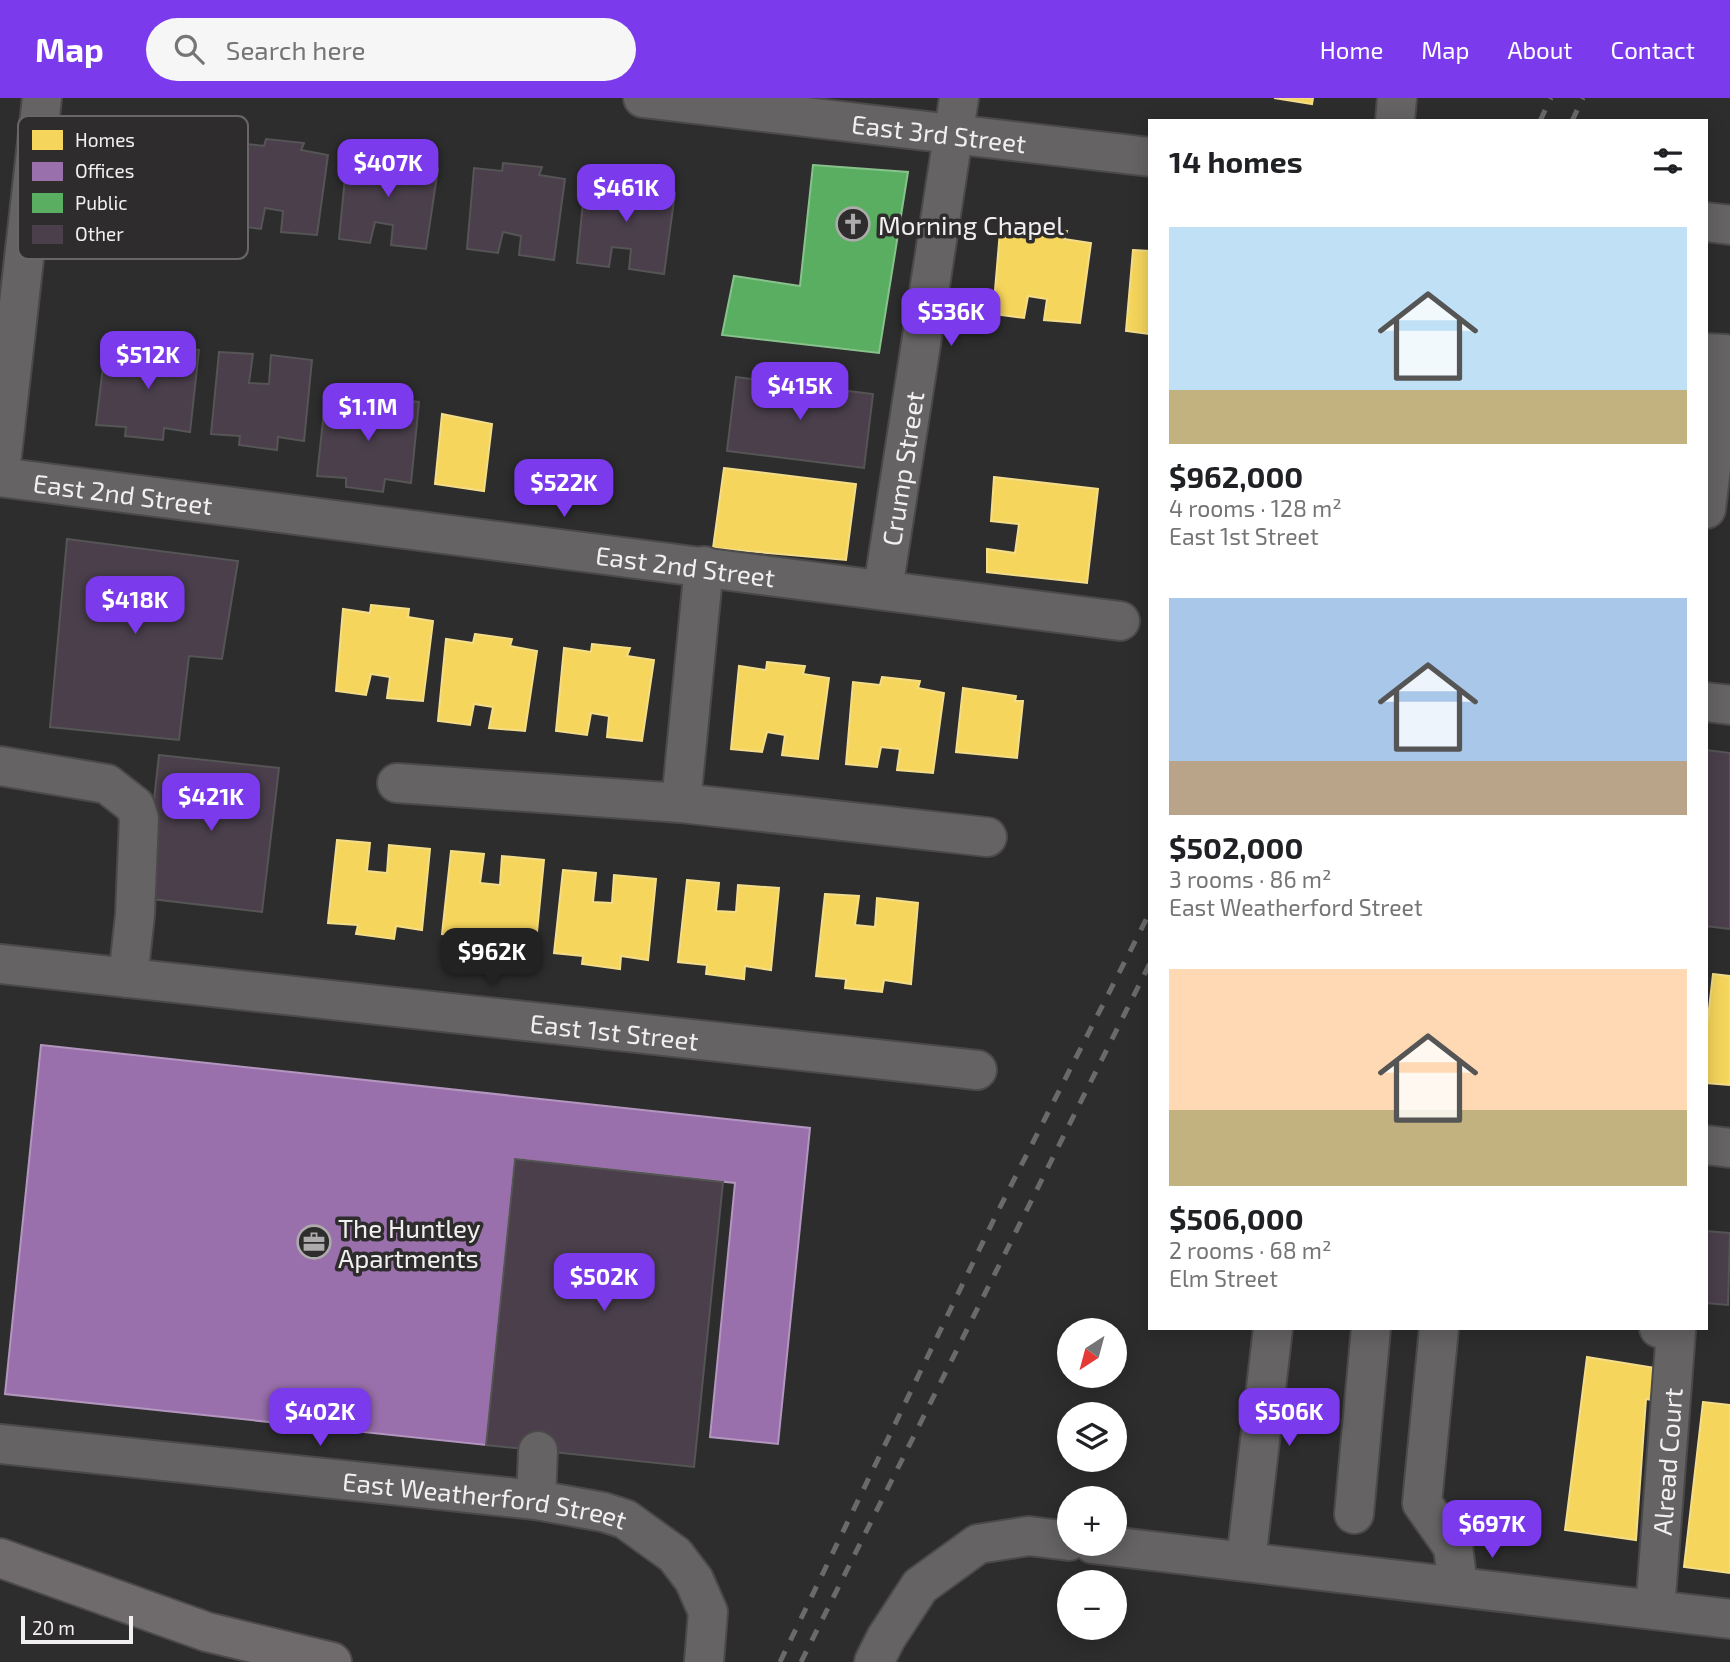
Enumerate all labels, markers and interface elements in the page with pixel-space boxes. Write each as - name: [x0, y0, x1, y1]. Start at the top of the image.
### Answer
- search box: [146, 18, 636, 81]
- text: Map: [35, 29, 104, 69]
- icon: search: [170, 30, 208, 68]
- text: Search here: [226, 34, 365, 65]
- text: Home: [1320, 35, 1383, 64]
- text: Map: [1421, 35, 1469, 64]
- text: About: [1507, 35, 1573, 64]
- text: Contact: [1611, 35, 1695, 64]
- street label: East 3rd Street: [850, 107, 1028, 158]
- legend: [18, 116, 248, 259]
- text: Homes: [75, 128, 135, 151]
- pin: $407K: [339, 140, 437, 199]
- icon: filters: [1649, 142, 1687, 180]
- text: 14 homes: [1169, 143, 1303, 179]
- text: $407K: [353, 148, 423, 176]
- text: Offices: [75, 159, 134, 182]
- pin: $461K: [577, 164, 675, 224]
- text: $461K: [593, 173, 659, 201]
- text: Public: [75, 191, 128, 214]
- church icon: Morning Chapel: [834, 205, 872, 243]
- place label: Morning Chapel: [878, 209, 1064, 240]
- text: Other: [75, 222, 124, 245]
- icon: home: [1365, 273, 1491, 399]
- pin: $536K: [902, 288, 1000, 348]
- text: $536K: [917, 297, 985, 325]
- pin: $512K: [99, 331, 197, 391]
- text: $512K: [116, 340, 180, 368]
- pin: $415K: [751, 362, 849, 422]
- text: $415K: [767, 371, 833, 399]
- pin: $1.1M: [319, 384, 417, 443]
- street label: Crump Street: [874, 389, 929, 548]
- text: $1.1M: [339, 392, 397, 420]
- text: $962,000: [1169, 458, 1303, 494]
- pin: $522K: [515, 460, 613, 519]
- street label: East 2nd Street: [31, 466, 215, 520]
- text: $522K: [530, 468, 598, 496]
- text: 4 rooms · 128 m²: [1169, 494, 1342, 522]
- text: East 1st Street: [1169, 522, 1319, 550]
- street label: East 2nd Street: [594, 538, 777, 592]
- pin: $418K: [86, 576, 184, 636]
- text: $418K: [102, 585, 168, 613]
- icon: home: [1365, 644, 1491, 770]
- pin: $421K: [162, 774, 260, 833]
- text: $421K: [178, 782, 244, 810]
- text: $502,000: [1169, 829, 1303, 865]
- text: 3 rooms · 86 m²: [1169, 865, 1331, 893]
- text: East Weatherford Street: [1169, 893, 1423, 921]
- pin: $962K: [443, 928, 541, 988]
- text: $962K: [458, 937, 526, 965]
- street label: East 1st Street: [529, 1006, 700, 1055]
- icon: home: [1365, 1015, 1491, 1141]
- text: $506,000: [1169, 1200, 1304, 1236]
- place label: The Huntley Apartments: [338, 1212, 481, 1273]
- office icon: The Huntley Apartments: [295, 1223, 333, 1261]
- text: 2 rooms · 68 m²: [1169, 1236, 1332, 1264]
- pin: $502K: [555, 1254, 653, 1313]
- text: $502K: [570, 1262, 638, 1290]
- text: Elm Street: [1169, 1264, 1278, 1292]
- north arrow: [1057, 1318, 1127, 1388]
- map controls: [1057, 1318, 1127, 1640]
- street label: Alread Court: [1645, 1386, 1687, 1536]
- pin: $402K: [271, 1388, 369, 1448]
- pin: $506K: [1240, 1388, 1338, 1448]
- text: $402K: [285, 1397, 355, 1425]
- text: $506K: [1255, 1397, 1323, 1425]
- button: layers: [1057, 1402, 1127, 1472]
- street label: East Weatherford Street: [341, 1464, 631, 1534]
- button: +: [1057, 1486, 1127, 1556]
- pin: $697K: [1443, 1500, 1541, 1560]
- text: $697K: [1458, 1509, 1526, 1537]
- button: −: [1057, 1570, 1127, 1640]
- scale bar: [21, 1613, 133, 1645]
- text: 20 m: [32, 1616, 75, 1639]

